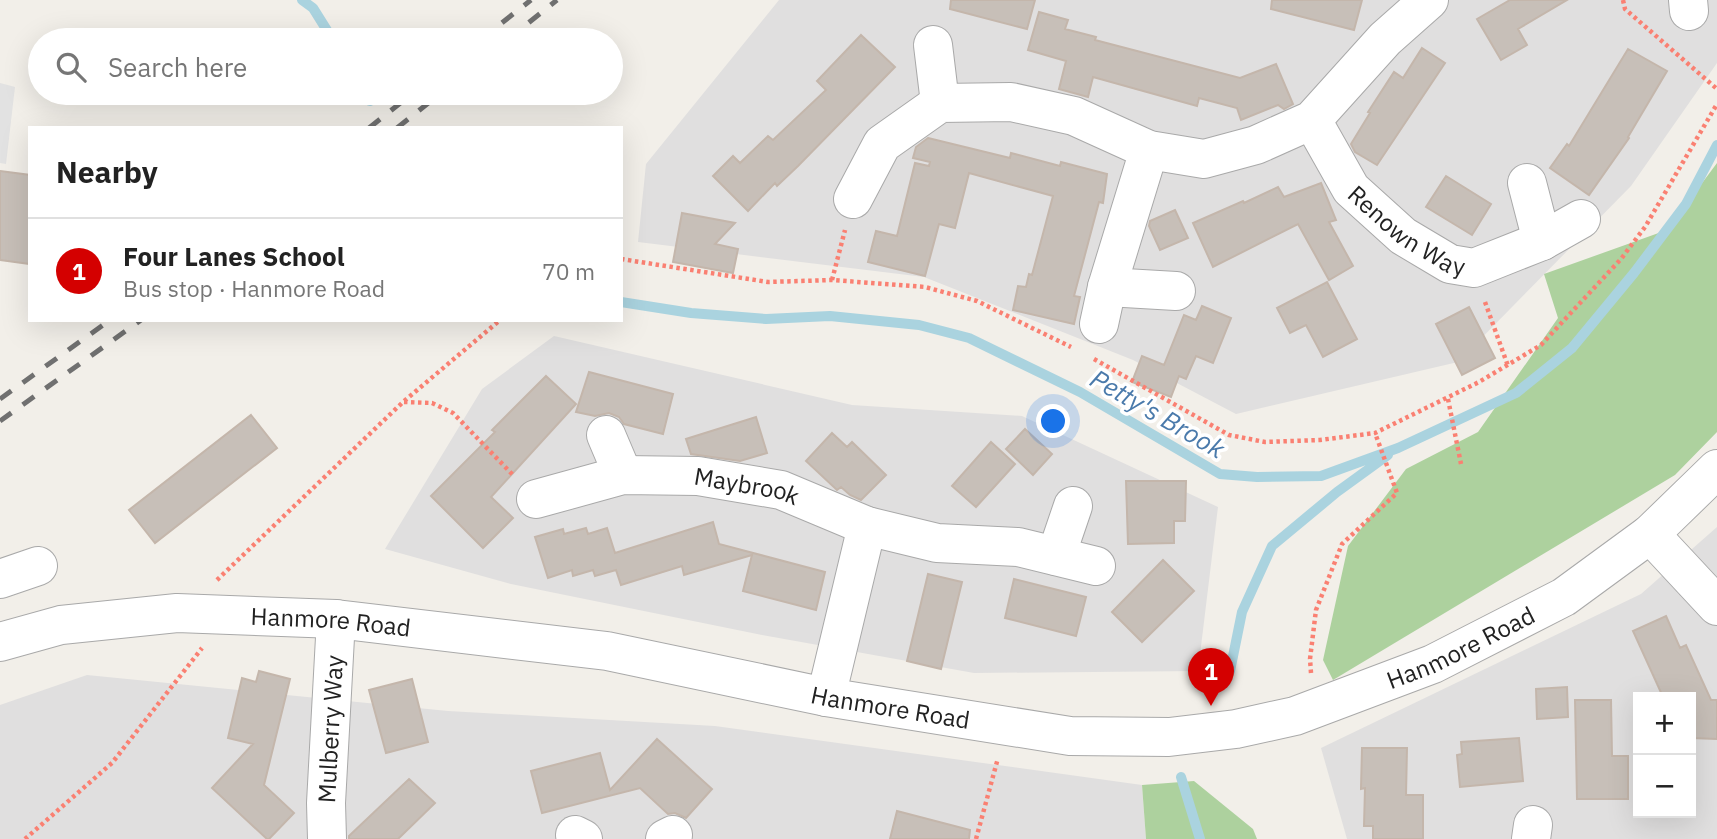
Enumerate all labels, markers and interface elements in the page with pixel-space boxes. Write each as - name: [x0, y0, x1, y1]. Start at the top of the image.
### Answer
- search box: [28, 28, 623, 105]
- icon: search: [52, 48, 90, 86]
- text: Search here: [108, 50, 247, 84]
- text: Nearby: [56, 152, 158, 191]
- street label: Renown Way: [1341, 178, 1468, 282]
- text: Four Lanes School: [123, 239, 345, 273]
- text: 1: [72, 256, 86, 286]
- text: 70 m: [542, 256, 595, 286]
- text: Bus stop · Hanmore Road: [123, 273, 385, 303]
- water label: Petty's Brook: [1085, 361, 1232, 465]
- your location: [1036, 404, 1070, 438]
- street label: Maybrook: [692, 460, 805, 512]
- street label: Hanmore Road: [1382, 599, 1540, 696]
- street label: Hanmore Road: [250, 600, 413, 644]
- pin: 1: [1188, 648, 1234, 706]
- street label: Mulberry Way: [310, 654, 350, 804]
- street label: Hanmore Road: [808, 678, 972, 736]
- map controls: [1633, 692, 1696, 818]
- button: +: [1633, 692, 1696, 755]
- button: −: [1633, 755, 1696, 818]

